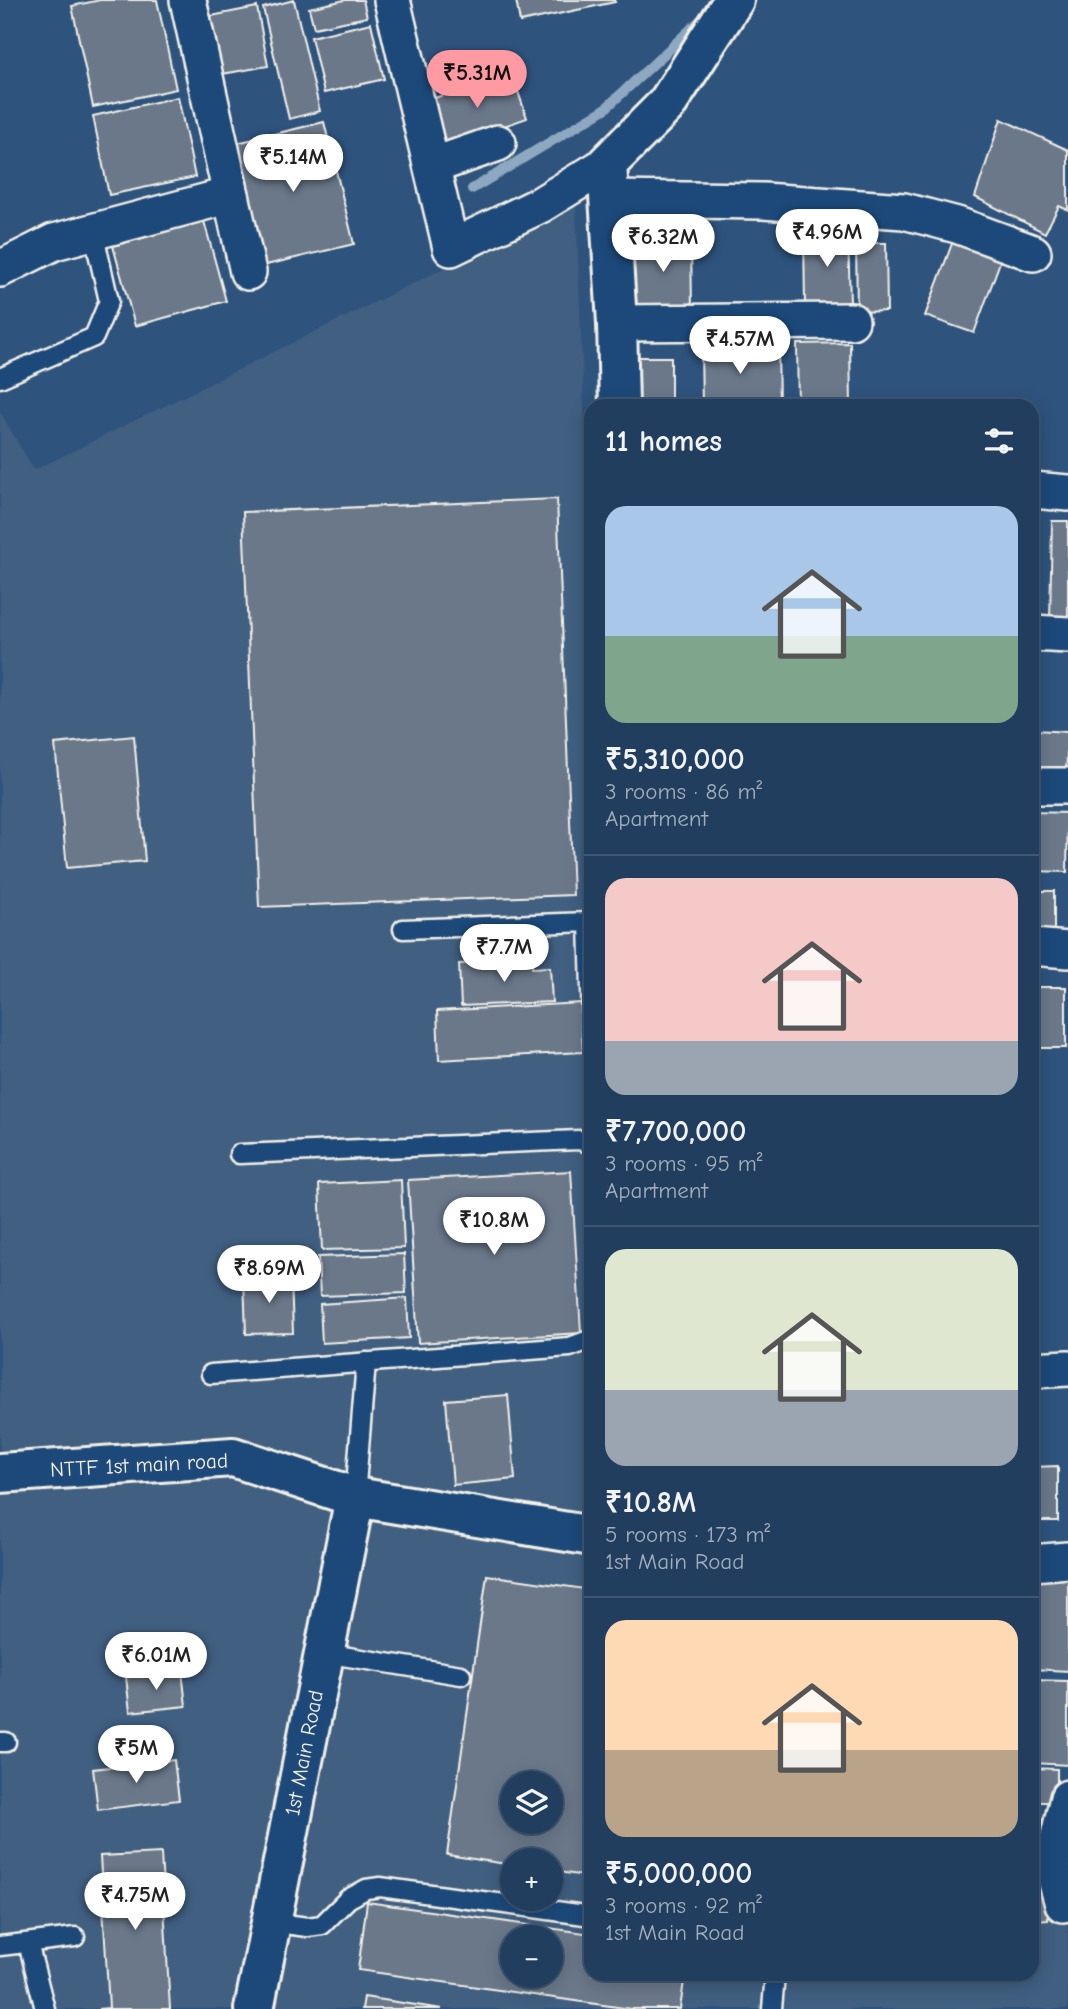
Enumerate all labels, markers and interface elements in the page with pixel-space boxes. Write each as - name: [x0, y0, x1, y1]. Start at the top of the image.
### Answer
- pin: ₹5.31M: [420, 50, 534, 110]
- text: ₹5.31M: [443, 59, 511, 86]
- pin: ₹5.14M: [236, 134, 350, 194]
- text: ₹5.14M: [259, 143, 327, 170]
- pin: ₹4.96M: [770, 210, 884, 269]
- pin: ₹6.32M: [606, 215, 720, 274]
- text: ₹4.96M: [792, 218, 862, 245]
- text: ₹6.32M: [628, 223, 698, 250]
- pin: ₹4.57M: [683, 316, 797, 376]
- text: ₹4.57M: [705, 325, 775, 352]
- icon: filters: [980, 422, 1018, 460]
- text: 11 homes: [605, 424, 722, 459]
- icon: home: [749, 551, 875, 677]
- text: ₹5,310,000: [605, 742, 745, 777]
- text: 3 rooms · 86 m²: [605, 778, 762, 805]
- text: Apartment: [605, 805, 708, 832]
- icon: home: [749, 923, 875, 1049]
- pin: ₹7.7M: [455, 925, 553, 984]
- text: ₹7.7M: [476, 933, 532, 960]
- text: ₹7,700,000: [605, 1114, 746, 1149]
- text: 3 rooms · 95 m²: [605, 1150, 763, 1177]
- text: Apartment: [605, 1177, 708, 1204]
- pin: ₹10.8M: [437, 1198, 551, 1257]
- text: ₹10.8M: [459, 1206, 529, 1233]
- pin: ₹8.69M: [212, 1246, 326, 1305]
- text: ₹8.69M: [233, 1254, 305, 1281]
- icon: home: [749, 1294, 875, 1420]
- street label: NTTF 1st main road: [49, 1448, 229, 1482]
- text: ₹10.8M: [605, 1485, 696, 1520]
- text: 5 rooms · 173 m²: [605, 1521, 770, 1548]
- text: 1st Main Road: [605, 1548, 744, 1575]
- pin: ₹6.01M: [99, 1632, 213, 1692]
- text: ₹6.01M: [121, 1641, 191, 1668]
- icon: home: [749, 1665, 875, 1791]
- street label: 1st Main Road: [280, 1688, 328, 1818]
- pin: ₹5M: [102, 1726, 170, 1785]
- text: ₹5M: [114, 1734, 158, 1761]
- map controls: [500, 1771, 563, 1988]
- button: layers: [500, 1771, 563, 1834]
- button: +: [500, 1848, 563, 1911]
- text: ₹5,000,000: [605, 1856, 753, 1891]
- pin: ₹4.75M: [78, 1872, 192, 1932]
- text: ₹4.75M: [100, 1881, 170, 1908]
- text: 3 rooms · 92 m²: [605, 1892, 762, 1919]
- text: 1st Main Road: [605, 1919, 744, 1946]
- button: −: [500, 1925, 563, 1988]

